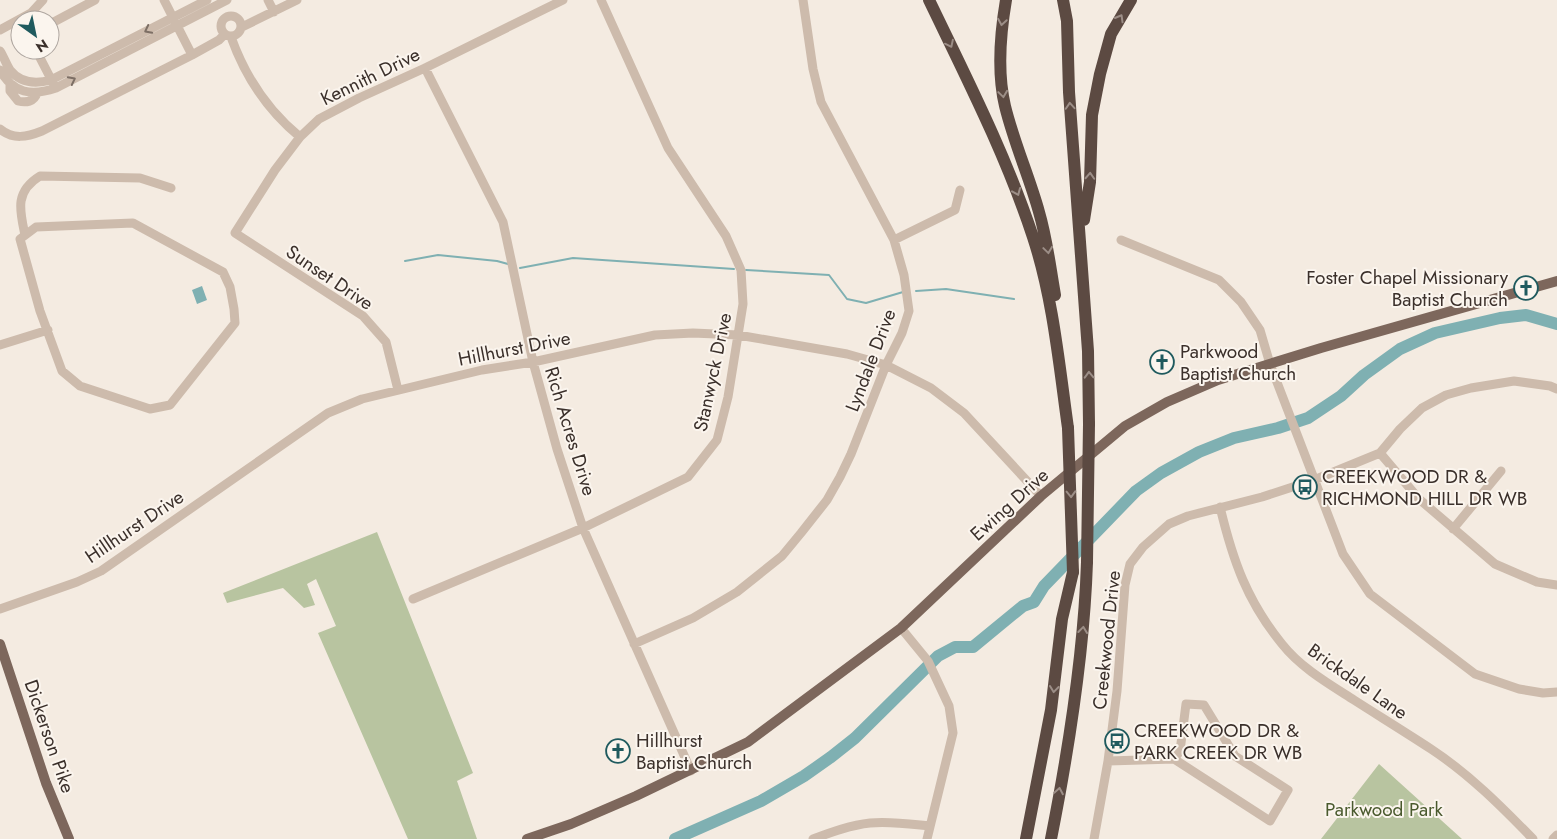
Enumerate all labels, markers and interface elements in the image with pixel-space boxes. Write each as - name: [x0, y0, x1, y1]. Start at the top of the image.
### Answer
- north arrow: [10, 10, 60, 60]
- one-way arrow: [1114, 15, 1124, 24]
- one-way arrow: [998, 18, 1008, 27]
- one-way arrow: [144, 24, 153, 34]
- text: N: [32, 34, 52, 57]
- one-way arrow: [944, 39, 954, 48]
- street label: Kennith Drive: [316, 41, 425, 112]
- one-way arrow: [67, 76, 76, 86]
- one-way arrow: [997, 90, 1008, 98]
- one-way arrow: [1065, 102, 1076, 110]
- one-way arrow: [1085, 172, 1096, 180]
- one-way arrow: [1010, 187, 1021, 196]
- street label: Sunset Drive: [281, 238, 379, 317]
- one-way arrow: [1042, 246, 1053, 254]
- place label: Foster Chapel Missionary Baptist Church: [1306, 264, 1509, 313]
- church icon: Foster Chapel Missionary Baptist Church: [1513, 275, 1539, 301]
- street label: Lyndale Drive: [839, 305, 902, 415]
- street label: Stanwyck Drive: [687, 310, 738, 434]
- street label: Hillhurst Drive: [456, 324, 573, 373]
- place label: Parkwood Baptist Church: [1180, 338, 1296, 387]
- church icon: Parkwood Baptist Church: [1149, 349, 1175, 375]
- street label: Rich Acres Drive: [538, 363, 603, 499]
- one-way arrow: [1083, 371, 1094, 379]
- street label: Ewing Drive: [964, 462, 1055, 547]
- place label: CREEKWOOD DR & RICHMOND HILL DR WB: [1322, 463, 1527, 512]
- bus stop icon: CREEKWOOD DR & RICHMOND HILL DR WB: [1292, 474, 1318, 500]
- street label: Hillhurst Drive: [80, 483, 189, 569]
- one-way arrow: [1065, 490, 1076, 498]
- street label: Creekwood Drive: [1086, 569, 1127, 711]
- one-way arrow: [1077, 626, 1088, 634]
- street label: Brickdale Lane: [1302, 637, 1413, 726]
- street label: Dickerson Pike: [18, 676, 82, 797]
- one-way arrow: [1049, 685, 1060, 693]
- place label: CREEKWOOD DR & PARK CREEK DR WB: [1134, 717, 1302, 766]
- place label: Hillhurst Baptist Church: [636, 727, 752, 776]
- bus stop icon: CREEKWOOD DR & PARK CREEK DR WB: [1104, 728, 1130, 754]
- church icon: Hillhurst Baptist Church: [605, 738, 631, 764]
- one-way arrow: [1054, 787, 1064, 795]
- park label: Parkwood Park: [1325, 796, 1444, 823]

